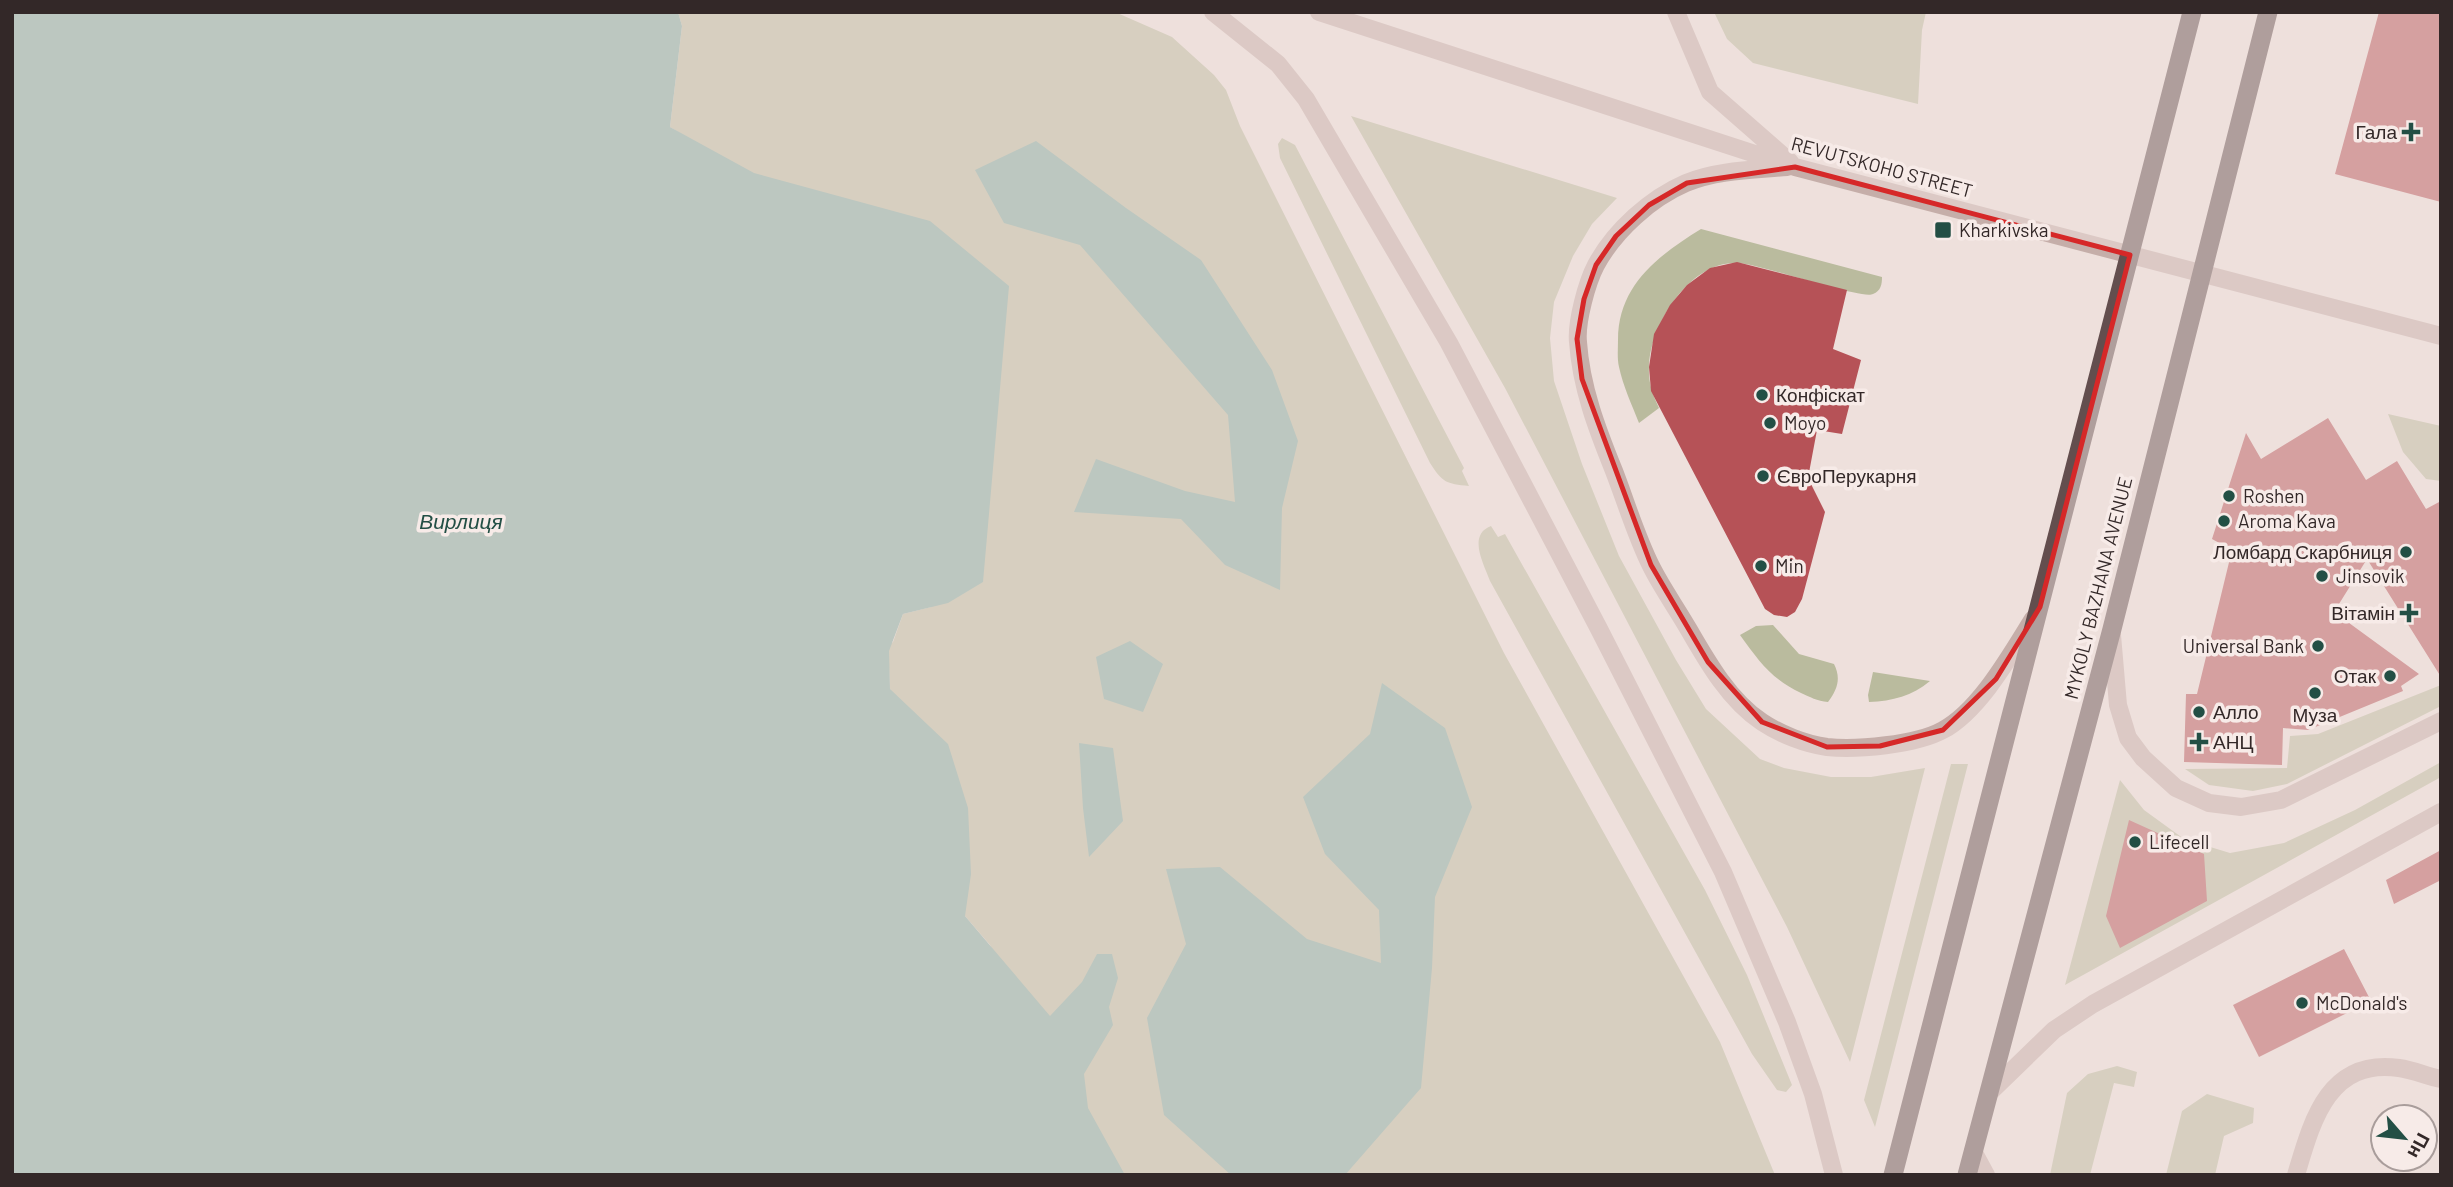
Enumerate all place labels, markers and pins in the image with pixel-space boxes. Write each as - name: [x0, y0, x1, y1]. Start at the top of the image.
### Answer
- place label: Гала: [2356, 120, 2397, 143]
- marker: Гала: [2403, 124, 2419, 140]
- place label: Kharkivska: [1959, 218, 2048, 241]
- marker: Kharkivska: [1933, 220, 1953, 240]
- place label: Конфіскат: [1776, 383, 1865, 406]
- marker: Конфіскат: [1754, 387, 1770, 403]
- place label: Moyo: [1784, 411, 1826, 434]
- marker: Moyo: [1762, 415, 1778, 431]
- place label: ЄвроПерукарня: [1777, 464, 1917, 487]
- marker: ЄвроПерукарня: [1755, 468, 1771, 484]
- place label: Roshen: [2243, 484, 2305, 507]
- marker: Roshen: [2221, 488, 2237, 504]
- place label: Aroma Kava: [2238, 509, 2336, 532]
- marker: Aroma Kava: [2216, 513, 2232, 529]
- place label: Ломбард Скарбниця: [2213, 540, 2392, 563]
- marker: Ломбард Скарбниця: [2398, 544, 2414, 560]
- place label: Min: [1775, 554, 1804, 577]
- marker: Min: [1753, 558, 1769, 574]
- place label: Jinsovik: [2336, 564, 2405, 587]
- marker: Jinsovik: [2314, 568, 2330, 584]
- place label: Вітамін: [2331, 601, 2395, 624]
- marker: Вітамін: [2401, 605, 2417, 621]
- place label: Universal Bank: [2183, 634, 2304, 657]
- marker: Universal Bank: [2310, 638, 2326, 654]
- place label: Отак: [2334, 664, 2377, 687]
- marker: Отак: [2382, 668, 2398, 684]
- marker: Муза: [2307, 685, 2323, 701]
- place label: Алло: [2213, 700, 2259, 723]
- place label: Муза: [2293, 703, 2338, 726]
- marker: Алло: [2191, 704, 2207, 720]
- place label: АНЦ: [2213, 730, 2253, 753]
- marker: АНЦ: [2191, 734, 2207, 750]
- place label: Lifecell: [2149, 830, 2209, 853]
- marker: Lifecell: [2127, 834, 2143, 850]
- place label: McDonald's: [2316, 991, 2407, 1014]
- marker: McDonald's: [2294, 995, 2310, 1011]

